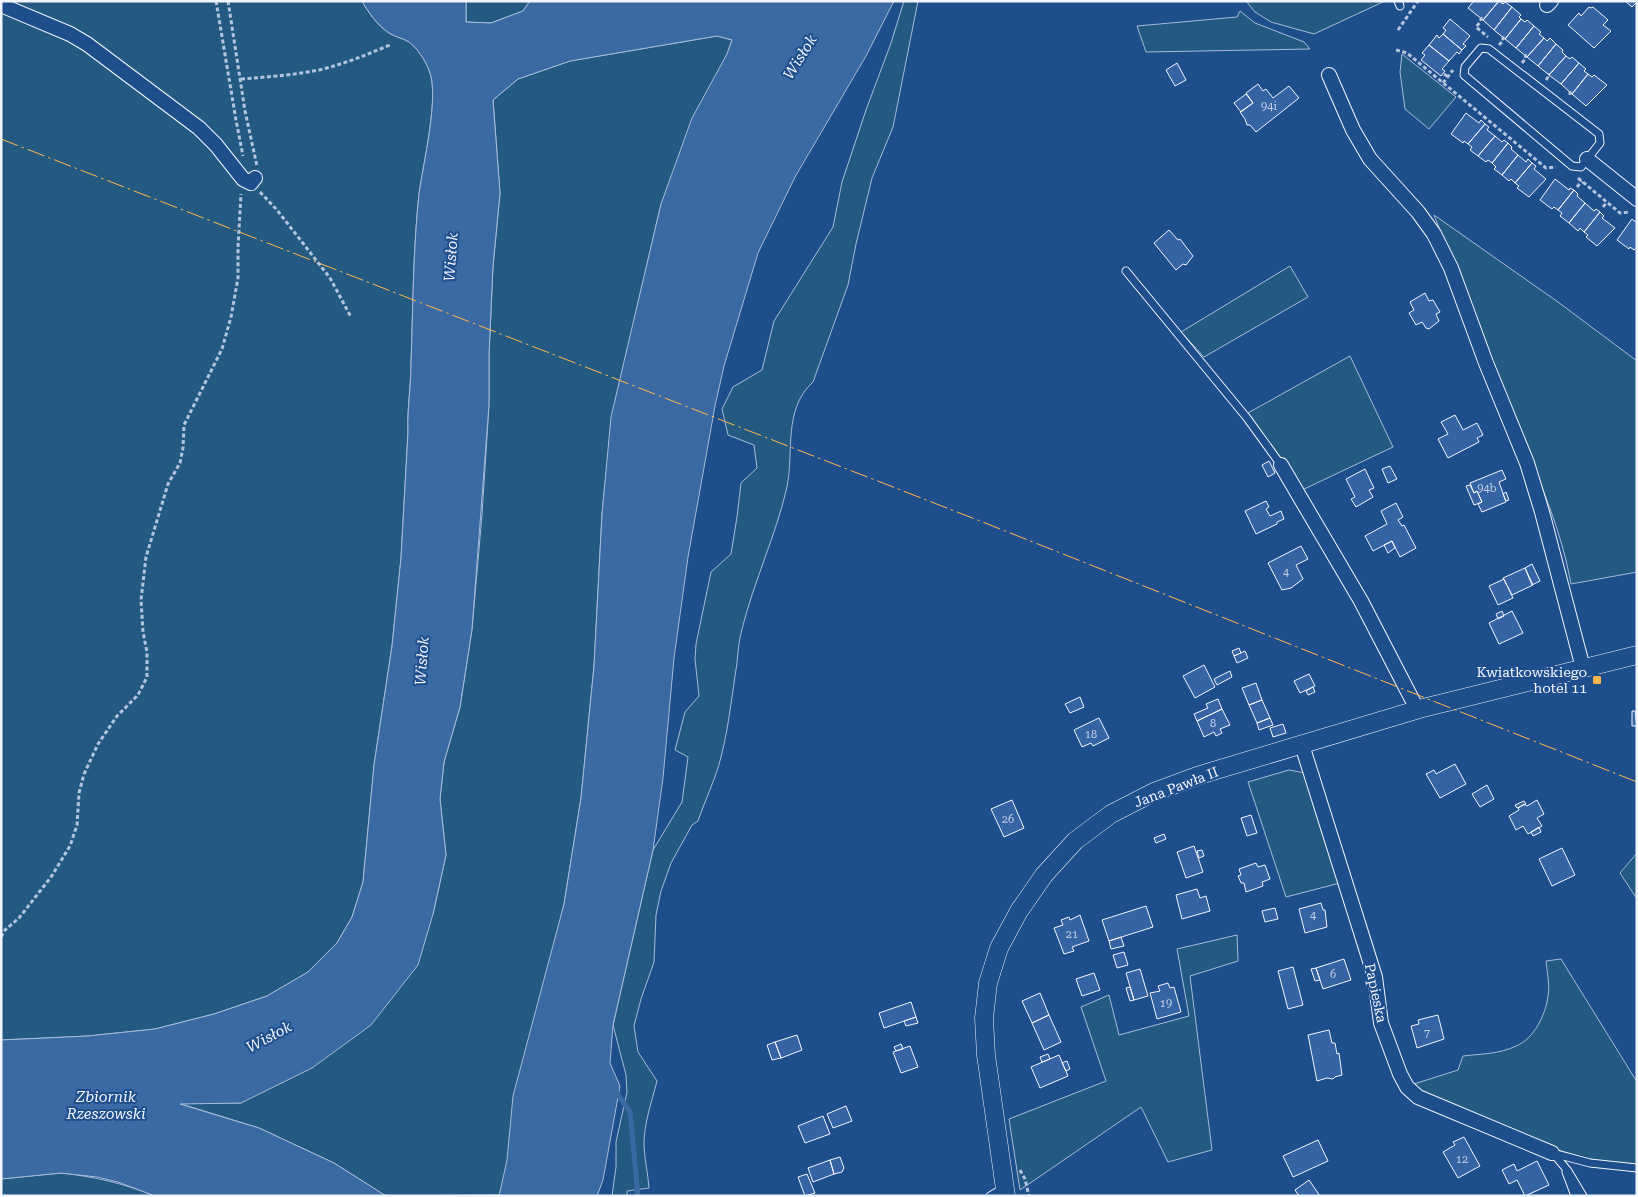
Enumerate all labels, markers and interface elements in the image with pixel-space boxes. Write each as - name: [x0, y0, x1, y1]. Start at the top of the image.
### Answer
- water label: Wisłok: [779, 31, 821, 83]
- house number: 94i: [1261, 100, 1277, 113]
- water label: Wisłok: [440, 231, 462, 282]
- house number: 94b: [1477, 482, 1497, 495]
- house number: 4: [1283, 566, 1290, 579]
- water label: Wisłok: [411, 635, 433, 686]
- place label: Kwiatkowskiego hotel 11: [1477, 664, 1587, 696]
- marker: Kwiatkowskiego hotel 11: [1591, 674, 1603, 686]
- house number: 8: [1210, 717, 1216, 730]
- house number: 18: [1085, 728, 1097, 741]
- street label: Jana Pawła II: [1132, 764, 1220, 810]
- house number: 26: [1002, 813, 1014, 826]
- house number: 4: [1310, 909, 1317, 922]
- house number: 21: [1066, 928, 1078, 941]
- street label: Papieska: [1362, 962, 1390, 1024]
- house number: 6: [1330, 968, 1336, 981]
- house number: 19: [1160, 997, 1172, 1010]
- water label: Wisłok: [243, 1017, 296, 1056]
- house number: 7: [1424, 1027, 1430, 1040]
- water label: Zbiornik Rzeszowski: [65, 1088, 146, 1123]
- house number: 12: [1456, 1153, 1468, 1166]

